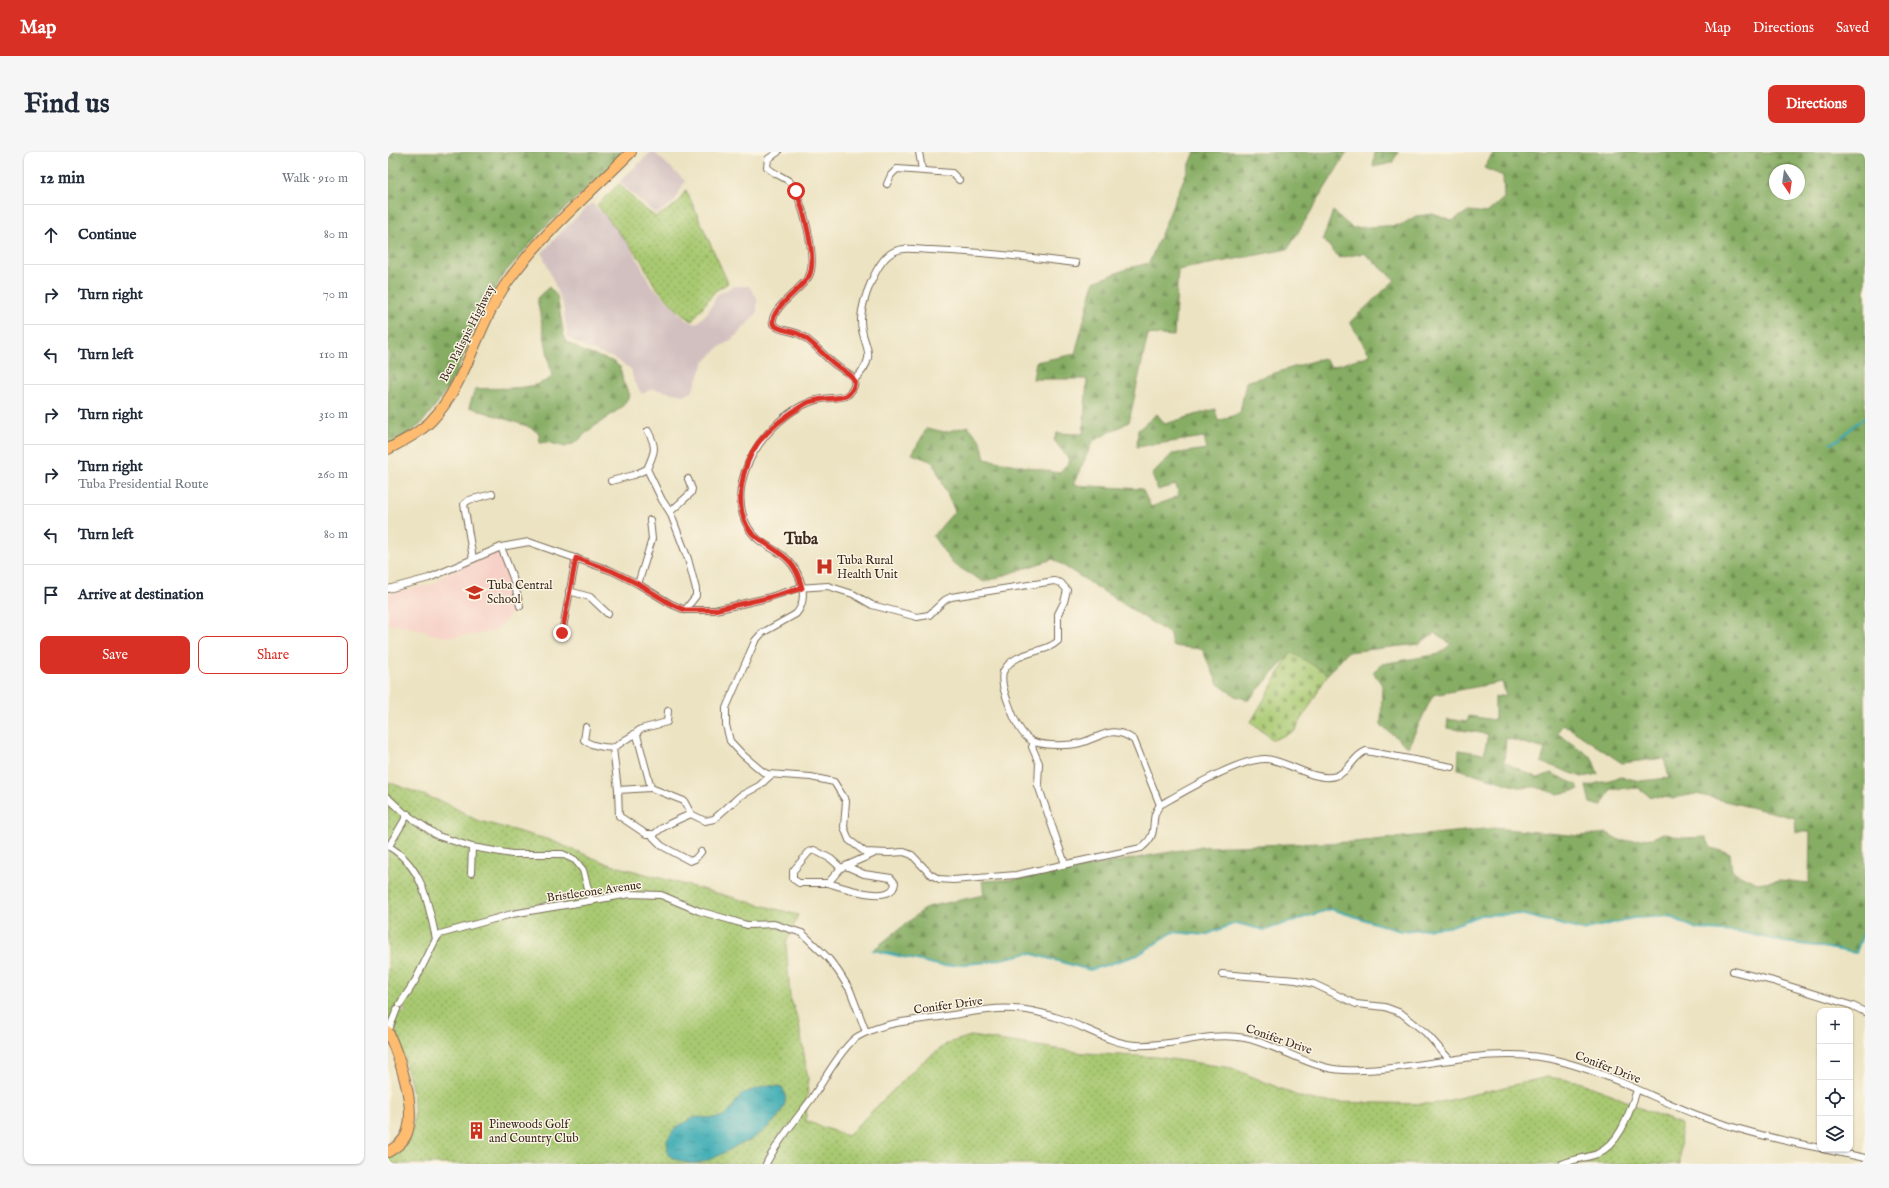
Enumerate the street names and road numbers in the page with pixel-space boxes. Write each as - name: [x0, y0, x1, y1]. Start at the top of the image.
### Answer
- street label: Ben Palispis Highway: [437, 282, 499, 385]
- street label: Bristlecone Avenue: [546, 877, 643, 906]
- street label: Conifer Drive: [913, 993, 984, 1018]
- street label: Conifer Drive: [1244, 1021, 1315, 1058]
- street label: Conifer Drive: [1573, 1048, 1643, 1087]

